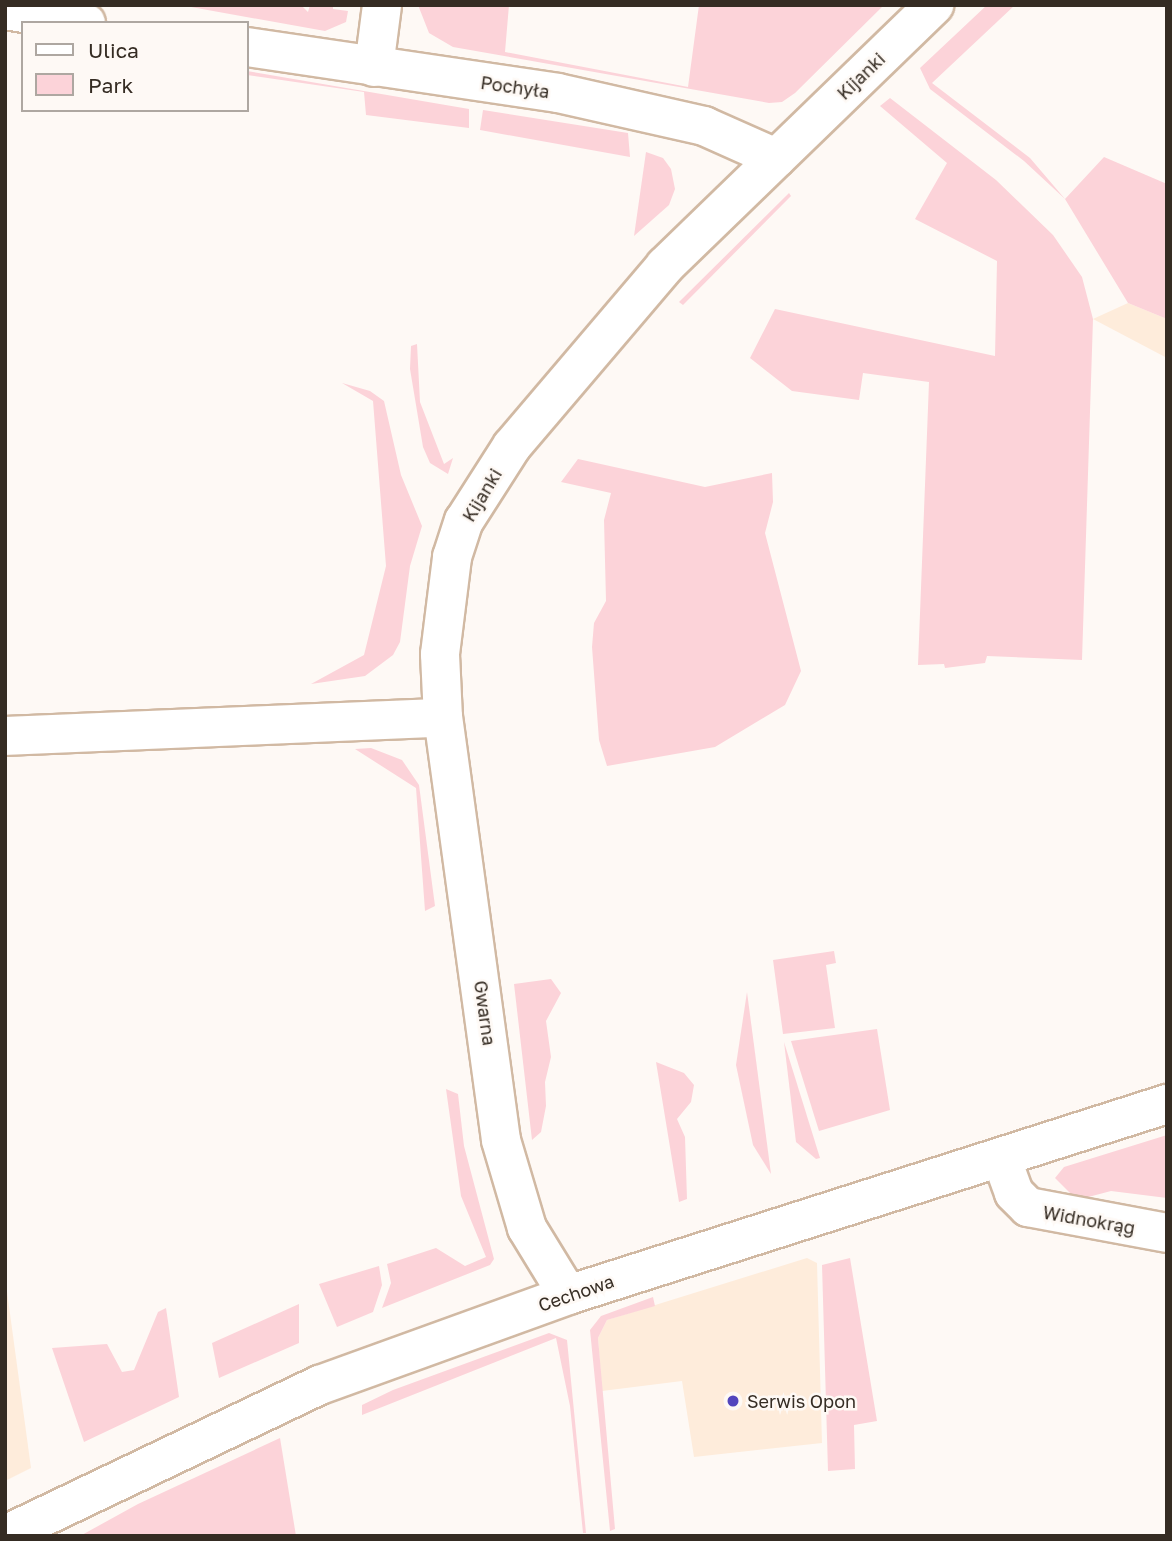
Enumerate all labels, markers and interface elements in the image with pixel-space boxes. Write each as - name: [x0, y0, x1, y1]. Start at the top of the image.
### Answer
- legend: [21, 21, 248, 112]
- text: Ulica: [88, 37, 139, 63]
- street label: Kijanki: [833, 48, 889, 104]
- street label: Pochyła: [479, 71, 551, 103]
- text: Park: [88, 72, 133, 98]
- street label: Kijanki: [458, 464, 506, 526]
- street label: Gwarna: [470, 979, 500, 1047]
- street label: Widnokrąg: [1041, 1201, 1137, 1239]
- street label: Cechowa: [535, 1270, 617, 1316]
- place label: Serwis Opon: [747, 1390, 856, 1412]
- marker: Serwis Opon: [725, 1393, 741, 1409]

